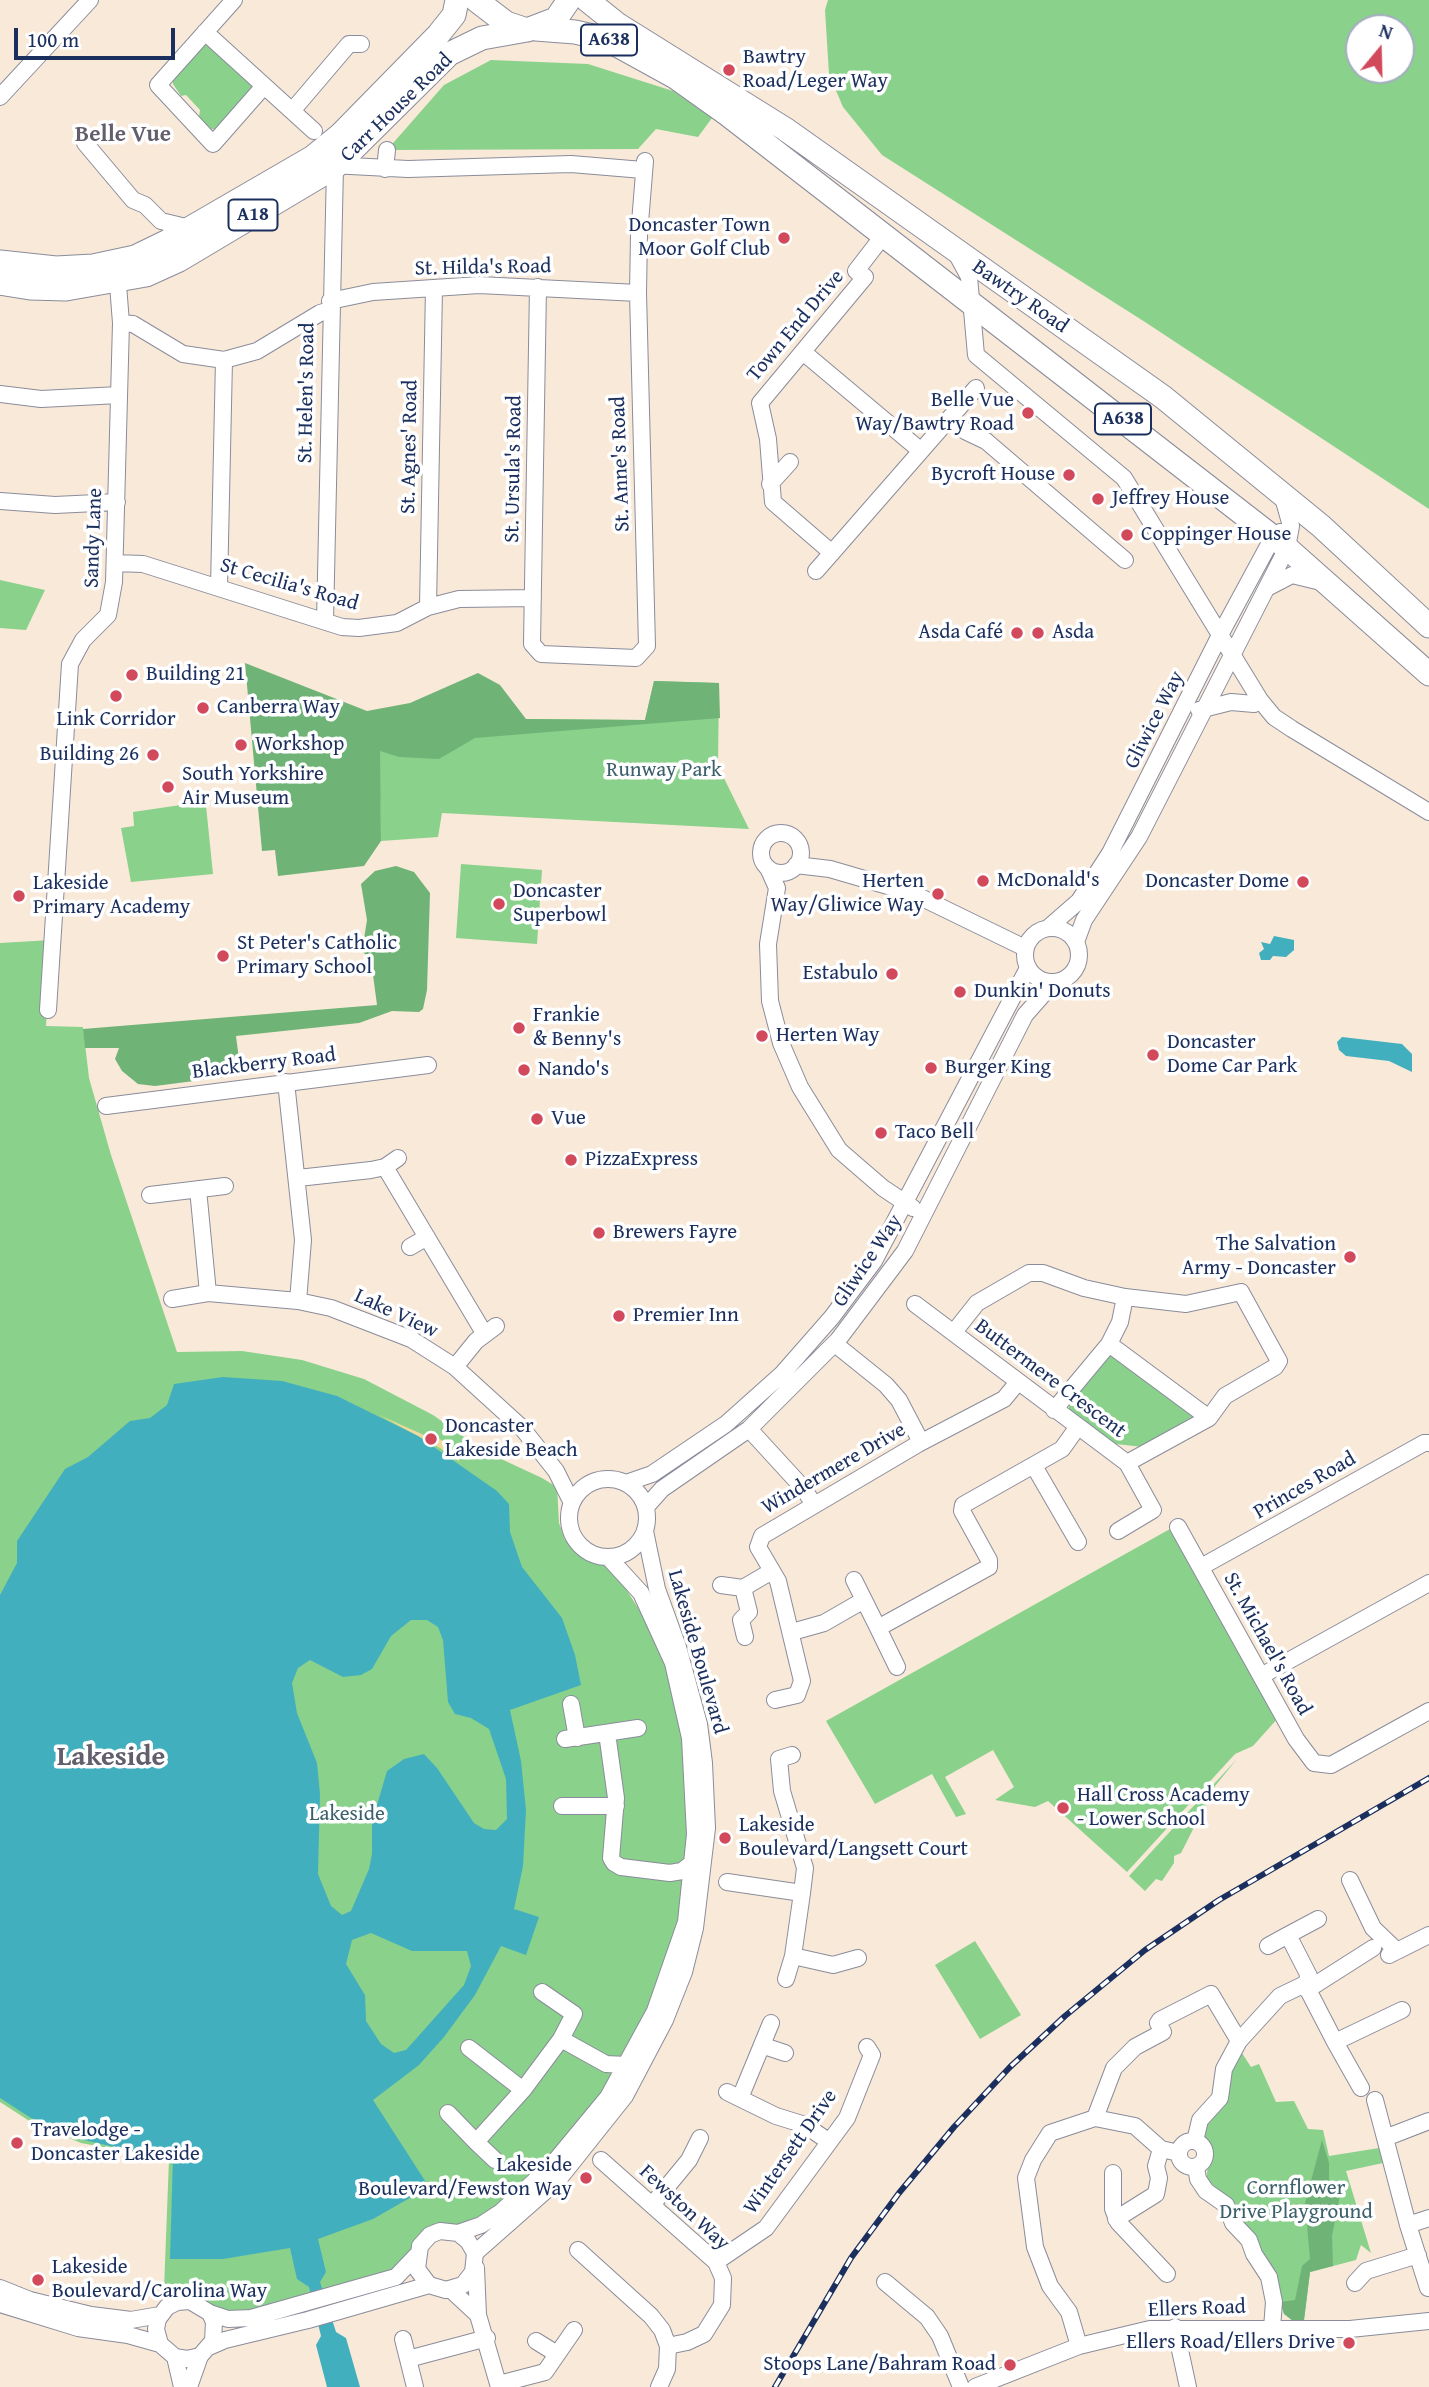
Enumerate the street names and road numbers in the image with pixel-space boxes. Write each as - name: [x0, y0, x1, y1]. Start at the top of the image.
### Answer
- road number: A638: [581, 24, 637, 56]
- street label: Carr House Road: [336, 48, 458, 168]
- road number: A18: [229, 200, 278, 230]
- street label: St. Hilda's Road: [415, 254, 551, 282]
- street label: Bawtry Road: [967, 255, 1073, 339]
- street label: Town End Drive: [742, 265, 850, 387]
- street label: St. Helen's Road: [293, 322, 321, 464]
- street label: St. Agnes' Road: [396, 380, 424, 514]
- street label: St. Ursula's Road: [500, 395, 528, 543]
- street label: St. Anne's Road: [606, 396, 636, 532]
- road number: A638: [1095, 404, 1151, 434]
- street label: Sandy Lane: [80, 488, 108, 588]
- street label: St Cecilia's Road: [217, 553, 361, 617]
- street label: Gliwice Way: [1120, 667, 1190, 773]
- street label: Blackberry Road: [191, 1043, 337, 1085]
- street label: Gliwice Way: [828, 1210, 908, 1312]
- street label: Lake View: [350, 1284, 442, 1344]
- street label: Buttermere Crescent: [969, 1314, 1131, 1444]
- street label: Windermere Drive: [757, 1418, 911, 1520]
- street label: Princes Road: [1249, 1447, 1361, 1525]
- street label: Lakeside Boulevard: [662, 1567, 732, 1737]
- street label: St. Michael's Road: [1217, 1568, 1317, 1720]
- street label: Wintersett Drive: [739, 2085, 843, 2219]
- street label: Fewston Way: [634, 2160, 734, 2256]
- street label: Ellers Road: [1148, 2295, 1246, 2323]

